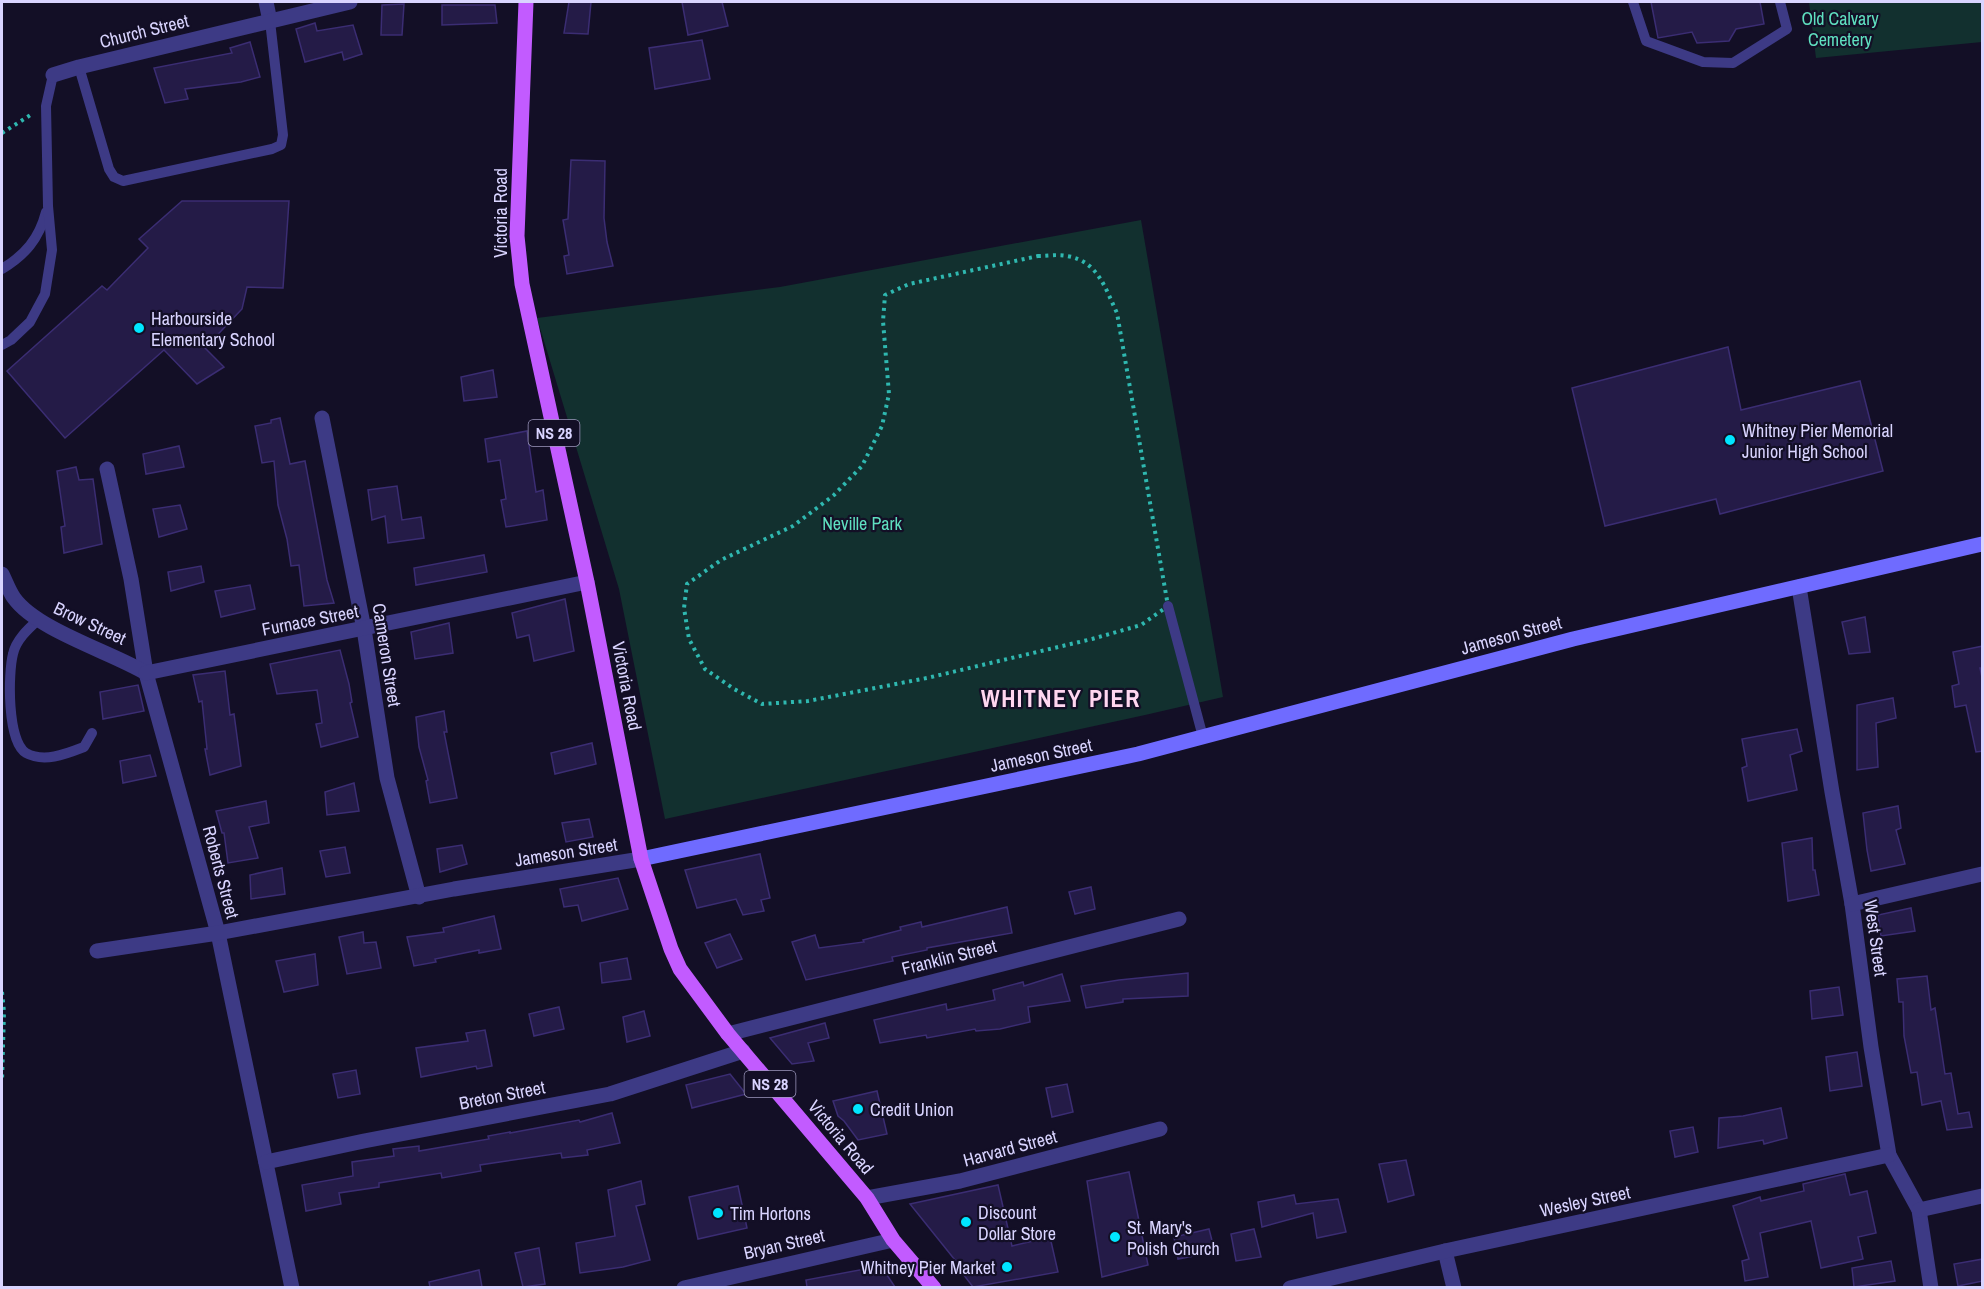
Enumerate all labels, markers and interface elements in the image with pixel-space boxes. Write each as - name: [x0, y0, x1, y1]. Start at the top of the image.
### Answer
- park label: Old Calvary Cemetery: [1801, 6, 1879, 52]
- street label: Church Street: [97, 8, 191, 54]
- street label: Victoria Road: [488, 168, 513, 258]
- place label: Harbourside Elementary School: [151, 306, 275, 352]
- marker: Harbourside Elementary School: [132, 321, 146, 335]
- place label: Whitney Pier Memorial Junior High School: [1742, 418, 1893, 464]
- road number: NS 28: [528, 420, 580, 446]
- marker: Whitney Pier Memorial Junior High School: [1723, 433, 1737, 447]
- park label: Neville Park: [822, 511, 902, 536]
- street label: Brow Street: [50, 595, 130, 651]
- street label: Furnace Street: [260, 598, 360, 642]
- street label: Cameron Street: [367, 602, 407, 708]
- street label: Jameson Street: [1458, 610, 1564, 660]
- street label: Victoria Road: [606, 639, 648, 733]
- district label: WHITNEY PIER: [981, 682, 1141, 714]
- street label: Jameson Street: [988, 732, 1094, 778]
- street label: Roberts Street: [197, 823, 245, 921]
- street label: Jameson Street: [513, 832, 619, 872]
- street label: West Street: [1858, 898, 1894, 978]
- street label: Franklin Street: [899, 933, 999, 981]
- road number: NS 28: [744, 1071, 796, 1097]
- street label: Breton Street: [457, 1074, 547, 1116]
- street label: Victoria Road: [802, 1094, 880, 1180]
- place label: Credit Union: [870, 1097, 954, 1122]
- marker: Credit Union: [851, 1102, 865, 1116]
- street label: Harvard Street: [960, 1124, 1060, 1172]
- street label: Wesley Street: [1538, 1179, 1632, 1223]
- place label: Discount Dollar Store: [978, 1200, 1056, 1246]
- place label: Tim Hortons: [730, 1201, 811, 1226]
- marker: Tim Hortons: [711, 1206, 725, 1220]
- marker: Discount Dollar Store: [959, 1215, 973, 1229]
- place label: St. Mary's Polish Church: [1127, 1215, 1220, 1261]
- street label: Bryan Street: [741, 1223, 827, 1265]
- marker: St. Mary's Polish Church: [1108, 1230, 1122, 1244]
- place label: Whitney Pier Market: [860, 1255, 995, 1280]
- marker: Whitney Pier Market: [1000, 1260, 1014, 1274]

